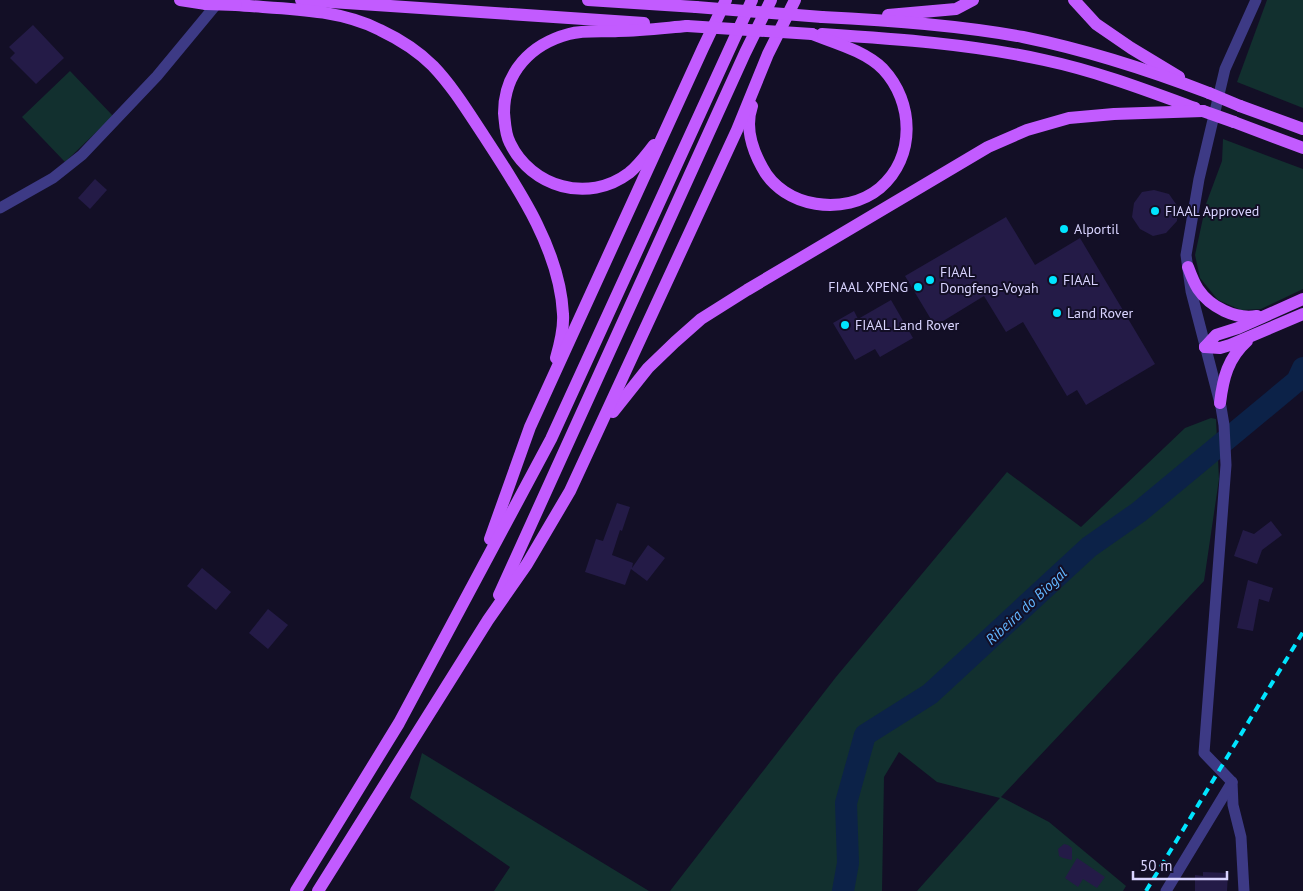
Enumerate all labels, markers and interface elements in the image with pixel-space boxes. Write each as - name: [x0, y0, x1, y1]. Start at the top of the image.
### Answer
- place label: FIAAL Approved: [1165, 202, 1259, 220]
- marker: FIAAL Approved: [1149, 205, 1161, 217]
- place label: Alportil: [1074, 220, 1119, 238]
- marker: Alportil: [1058, 223, 1070, 235]
- place label: FIAAL Dongfeng-Voyah: [940, 263, 1039, 297]
- place label: FIAAL: [1063, 271, 1098, 289]
- marker: FIAAL Dongfeng-Voyah: [924, 274, 936, 286]
- marker: FIAAL: [1047, 274, 1059, 286]
- place label: FIAAL XPENG: [828, 278, 908, 296]
- marker: FIAAL XPENG: [912, 281, 924, 293]
- place label: Land Rover: [1067, 304, 1134, 322]
- marker: Land Rover: [1051, 307, 1063, 319]
- place label: FIAAL Land Rover: [855, 316, 960, 334]
- marker: FIAAL Land Rover: [839, 319, 851, 331]
- water label: Ribeira do Biogal: [981, 563, 1071, 649]
- scale bar: [1133, 848, 1227, 880]
- text: 50 m: [1140, 856, 1173, 875]

